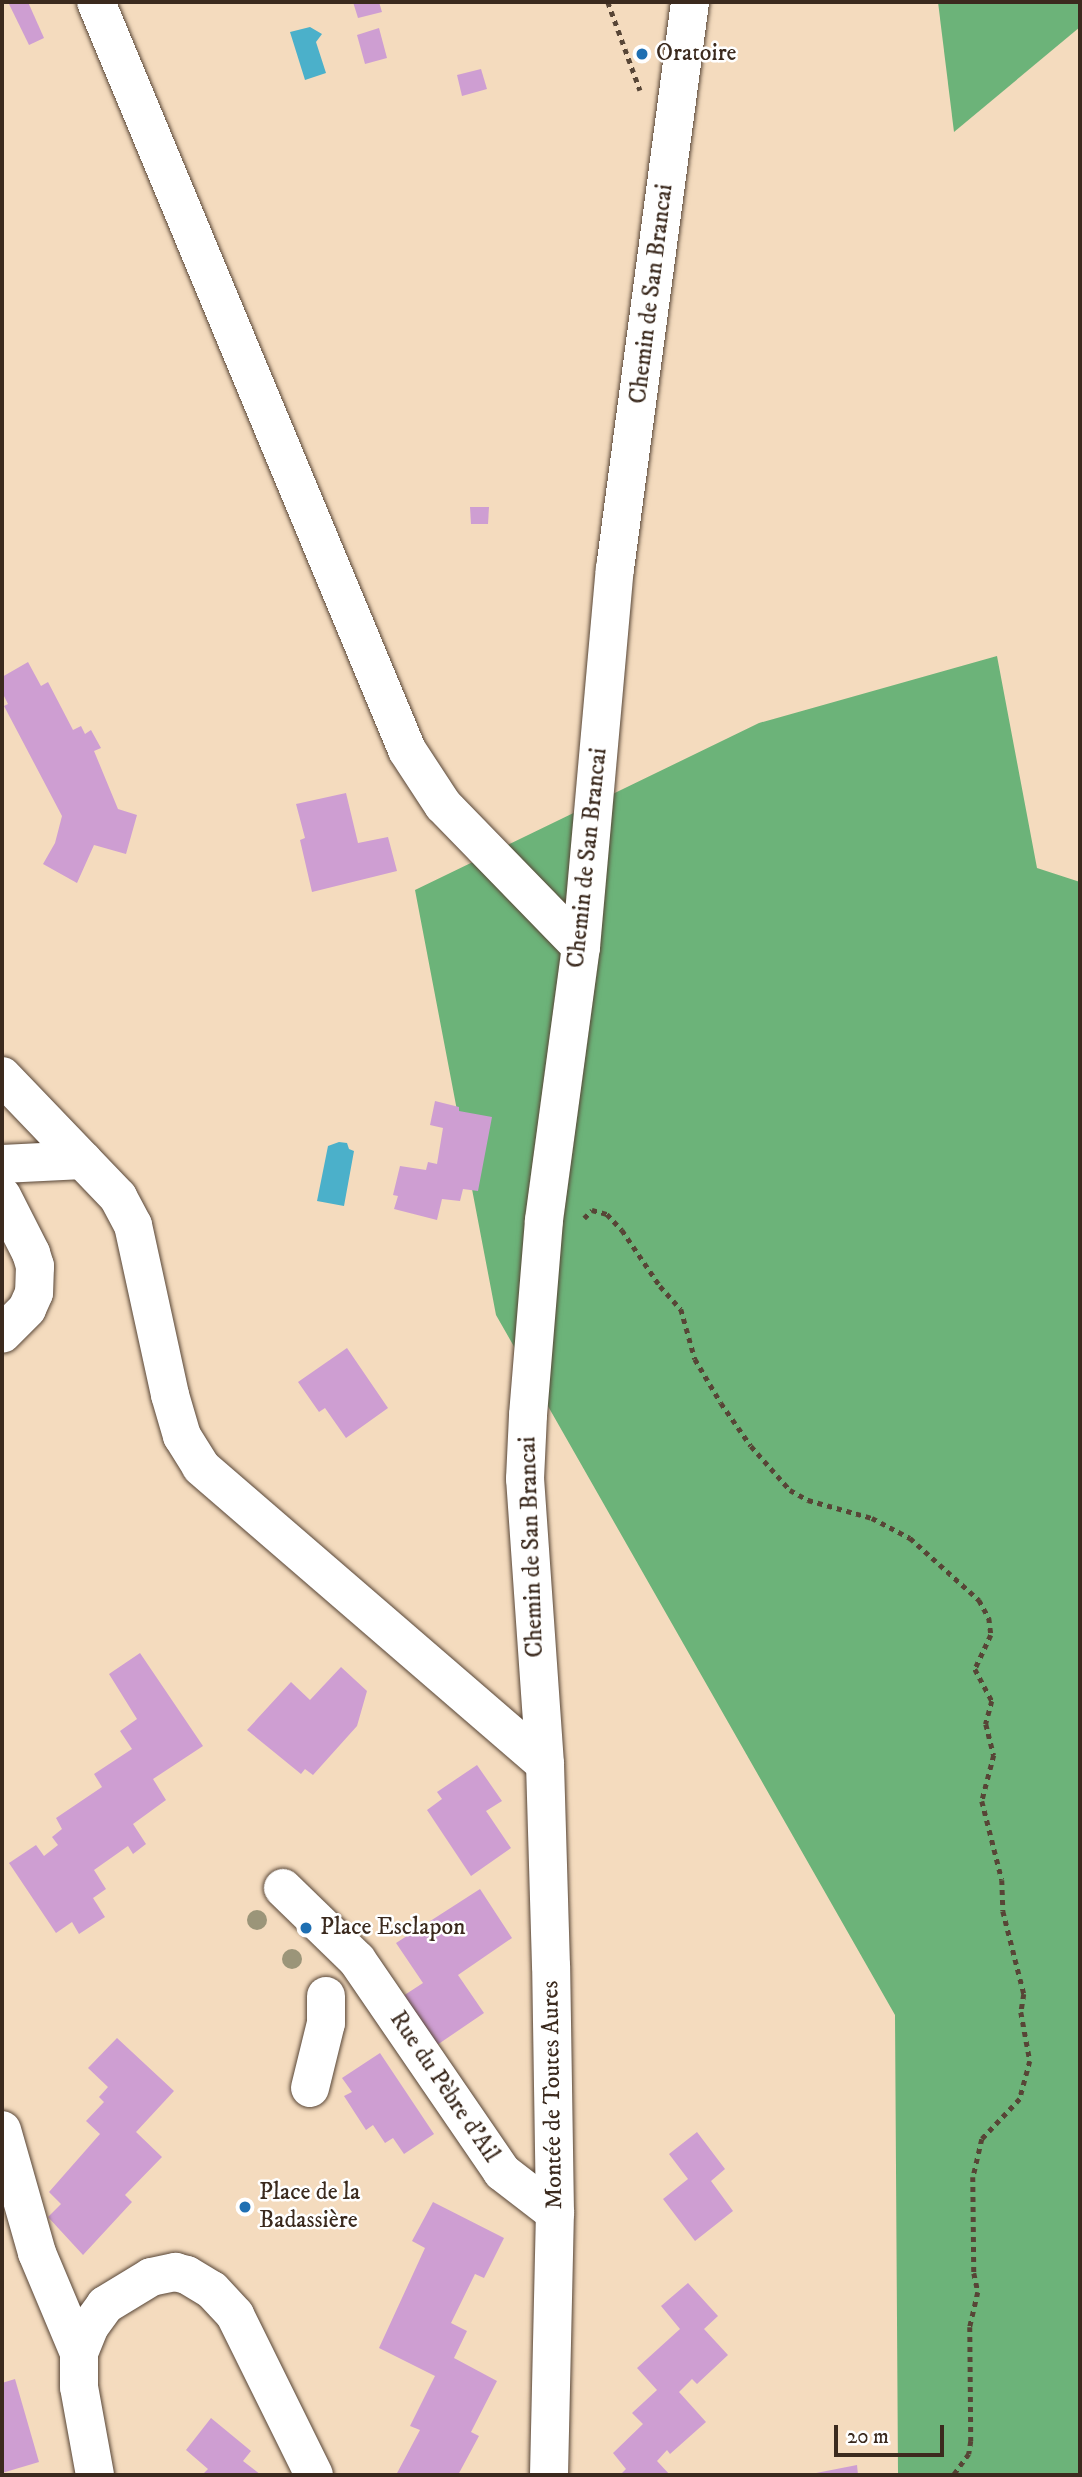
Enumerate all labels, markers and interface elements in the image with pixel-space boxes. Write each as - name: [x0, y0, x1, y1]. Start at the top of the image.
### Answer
- place label: Oratoire: [656, 40, 737, 68]
- marker: Oratoire: [634, 46, 650, 62]
- street label: Chemin de San Brancai: [624, 182, 680, 406]
- street label: Chemin de San Brancai: [562, 747, 614, 969]
- street label: Chemin de San Brancai: [514, 1436, 550, 1658]
- place label: Place Esclapon: [320, 1914, 466, 1942]
- marker: Place Esclapon: [298, 1920, 314, 1936]
- street label: Montée de Toutes Aures: [537, 1980, 569, 2210]
- street label: Rue du Pèbre d'Ail: [383, 2006, 505, 2168]
- place label: Place de la Badassière: [259, 2179, 360, 2235]
- marker: Place de la Badassière: [237, 2199, 253, 2215]
- scale bar: [837, 2410, 947, 2454]
- text: 20 m: [847, 2424, 889, 2450]

